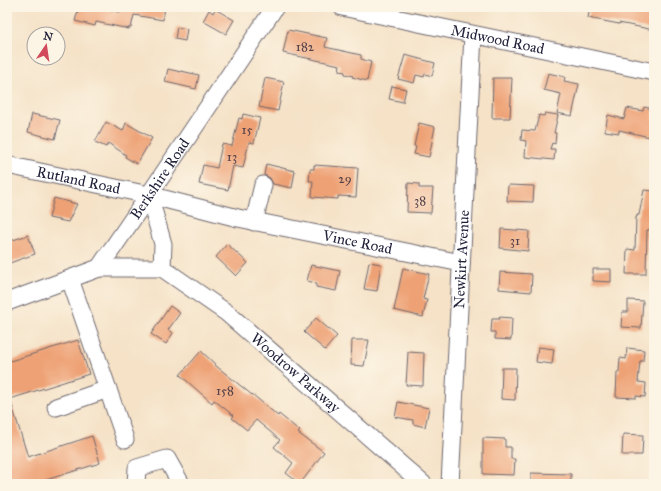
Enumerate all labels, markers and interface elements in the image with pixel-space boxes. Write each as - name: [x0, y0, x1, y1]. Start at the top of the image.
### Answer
- street label: Midwood Road: [449, 21, 546, 58]
- north arrow: [26, 26, 66, 66]
- text: N: [42, 29, 55, 44]
- house number: 182: [296, 39, 315, 55]
- house number: 15: [241, 122, 253, 138]
- street label: Berkshire Road: [126, 135, 194, 223]
- house number: 13: [227, 149, 237, 165]
- street label: Rutland Road: [35, 162, 122, 198]
- house number: 29: [338, 171, 352, 187]
- house number: 38: [414, 193, 426, 209]
- street label: Newkirt Avenue: [450, 210, 473, 309]
- street label: Vince Road: [320, 226, 394, 258]
- house number: 31: [510, 233, 520, 249]
- street label: Woodrow Parkway: [247, 329, 345, 417]
- house number: 158: [216, 383, 234, 399]

